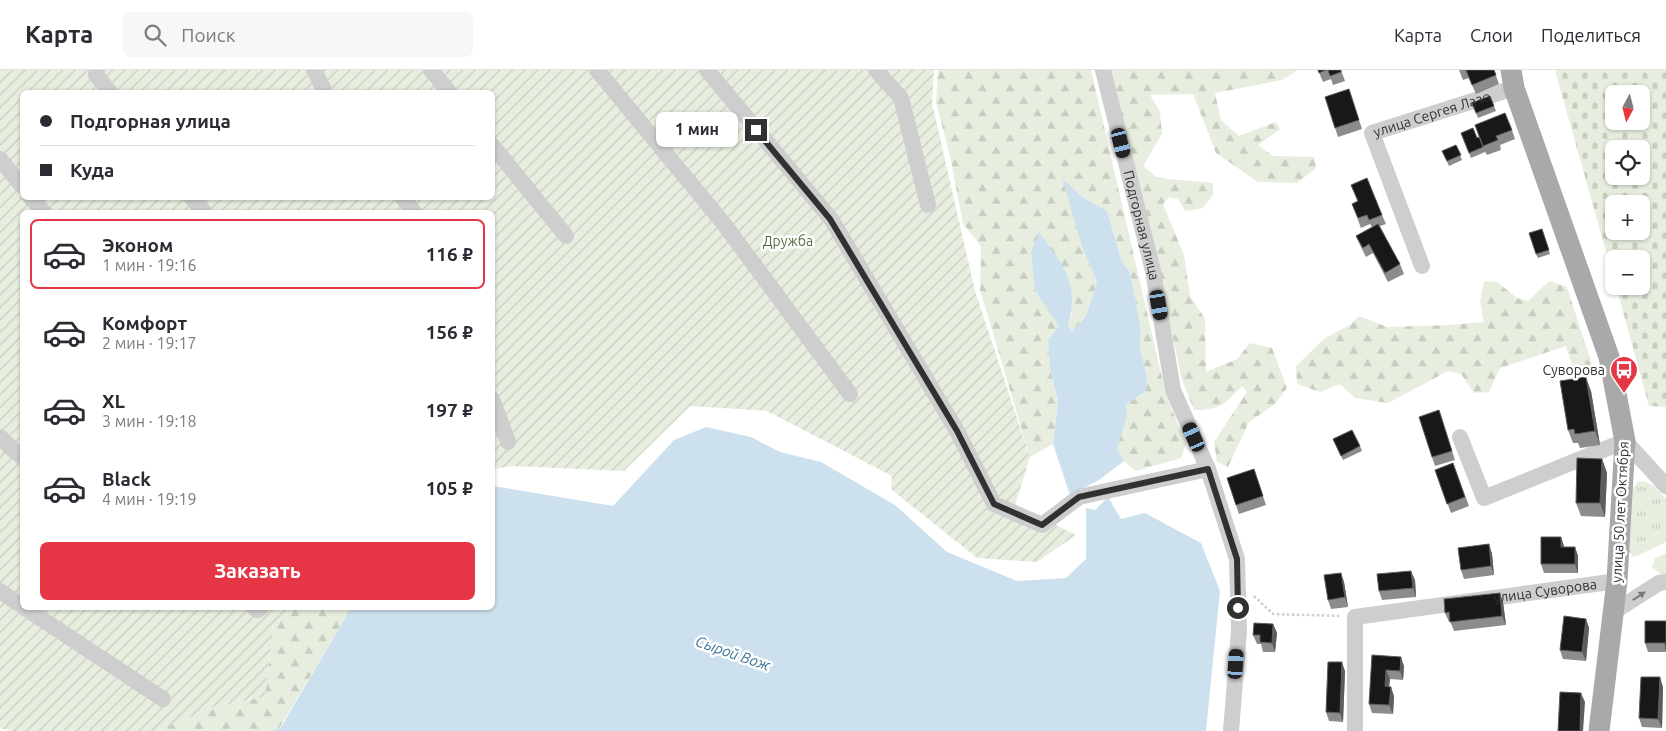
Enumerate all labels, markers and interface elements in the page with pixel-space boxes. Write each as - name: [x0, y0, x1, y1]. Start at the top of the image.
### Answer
- search box: [123, 12, 473, 57]
- text: Карта: [25, 21, 93, 48]
- icon: search: [141, 21, 169, 49]
- text: Поиск: [181, 24, 235, 46]
- text: Карта: [1394, 25, 1442, 45]
- text: Слои: [1470, 25, 1513, 45]
- text: Поделиться: [1541, 25, 1641, 45]
- north arrow: [1605, 85, 1650, 130]
- map controls: [1605, 85, 1650, 295]
- street label: улица Сергея Лазо: [1371, 88, 1493, 140]
- text: Подгорная улица: [70, 110, 231, 132]
- callout: 1 мин: [656, 112, 738, 148]
- route end: [745, 119, 767, 141]
- text: 1 мин: [675, 120, 719, 138]
- car: [1110, 127, 1131, 159]
- button: locate: [1605, 140, 1650, 185]
- text: Куда: [70, 159, 114, 181]
- street label: Подгорная улица: [1120, 169, 1162, 281]
- button: +: [1605, 195, 1650, 240]
- icon: car: [42, 232, 87, 277]
- park label: Дружба: [763, 233, 813, 249]
- text: Эконом: [102, 234, 173, 256]
- text: 116 ₽: [426, 243, 473, 265]
- button: −: [1605, 250, 1650, 295]
- text: 1 мин · 19:16: [102, 256, 196, 274]
- car: [1149, 289, 1168, 321]
- icon: car: [42, 310, 87, 355]
- text: Комфорт: [102, 312, 187, 334]
- text: 156 ₽: [426, 321, 473, 343]
- text: 2 мин · 19:17: [102, 334, 196, 352]
- bus stop icon: Суворова: [1609, 355, 1639, 394]
- place label: Суворова: [1542, 362, 1605, 378]
- icon: car: [42, 388, 87, 433]
- text: XL: [102, 390, 125, 412]
- text: 197 ₽: [426, 399, 473, 421]
- text: 3 мин · 19:18: [102, 412, 196, 430]
- car: [1181, 420, 1206, 454]
- street label: улица 50 лет Октября: [1608, 441, 1632, 583]
- icon: car: [42, 466, 87, 511]
- text: Black: [102, 468, 151, 490]
- text: 105 ₽: [426, 477, 473, 499]
- text: 4 мин · 19:19: [102, 490, 196, 508]
- button: Заказать: [40, 542, 475, 600]
- street label: улица Суворова: [1493, 576, 1598, 606]
- one-way arrow: [1632, 591, 1645, 601]
- route start: [1227, 597, 1249, 619]
- water label: Сырой Вож: [693, 632, 774, 674]
- car: [1227, 649, 1244, 679]

